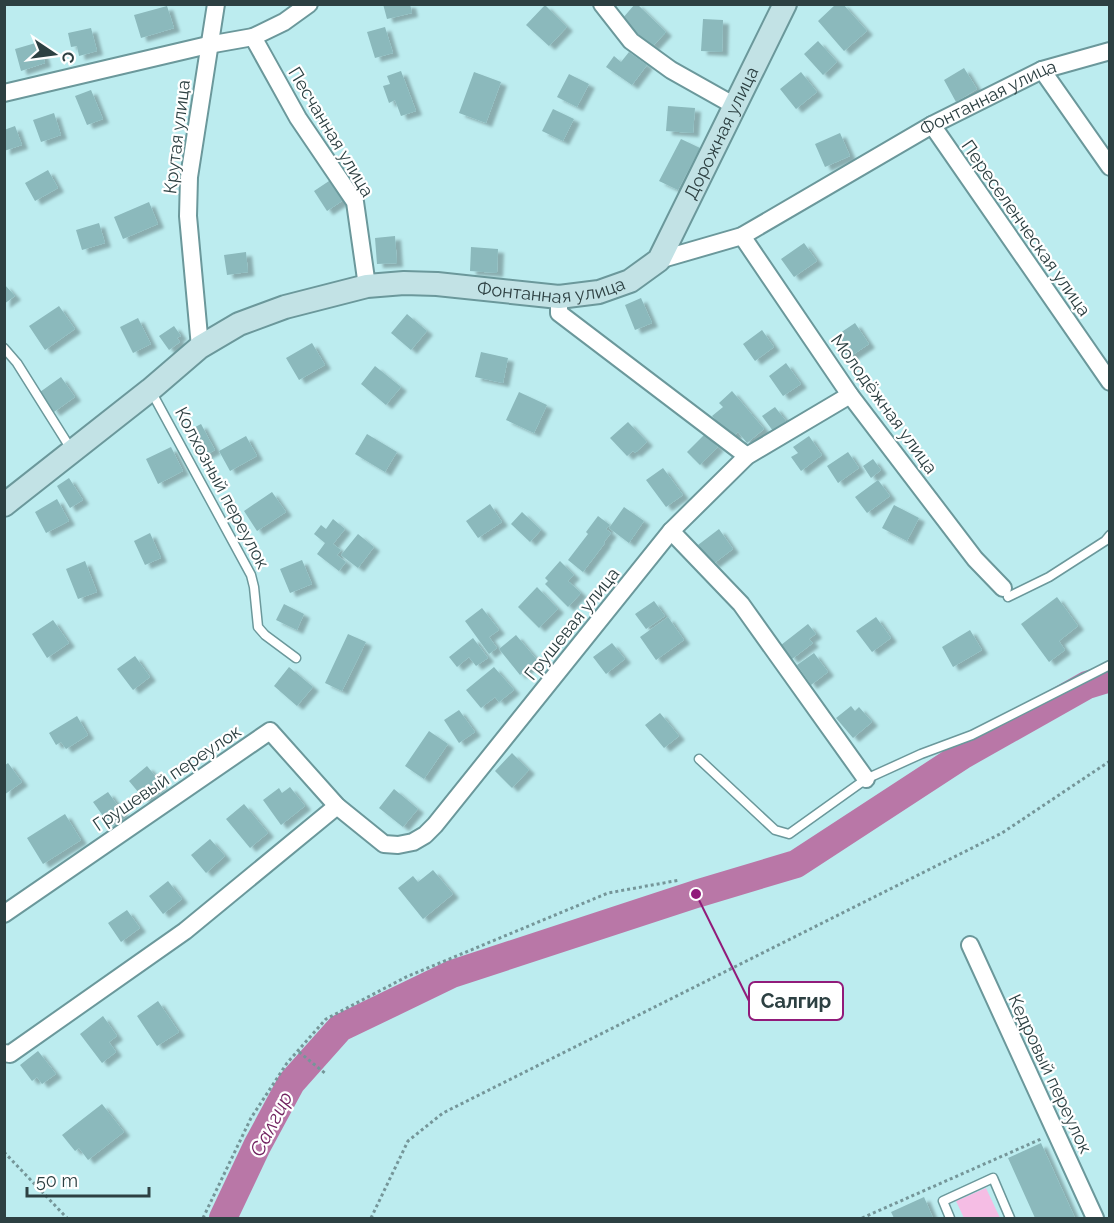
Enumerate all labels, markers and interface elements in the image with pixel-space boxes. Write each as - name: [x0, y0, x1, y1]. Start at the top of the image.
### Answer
- north arrow: [24, 24, 84, 84]
- text: С: [58, 50, 79, 65]
- street label: Фонтанная улица: [916, 56, 1058, 140]
- street label: Песчанная улица: [284, 63, 378, 200]
- street label: Дорожная улица: [680, 63, 762, 203]
- street label: Крутая улица: [159, 79, 194, 195]
- street label: Переселенческая улица: [958, 136, 1095, 320]
- street label: Фонтанная улица: [476, 273, 628, 307]
- street label: Молодёжная улица: [827, 330, 942, 477]
- street label: Колхозный переулок: [171, 403, 274, 572]
- street label: Грушевая улица: [520, 563, 623, 684]
- street label: Грушевый переулок: [89, 720, 245, 835]
- callout: Салгир: [749, 982, 843, 1020]
- text: Салгир: [761, 989, 832, 1013]
- street label: Кедровый переулок: [1004, 991, 1097, 1157]
- water label: Салгир: [244, 1087, 298, 1161]
- scale bar: [27, 1160, 148, 1198]
- text: 50 m: [36, 1170, 78, 1191]

